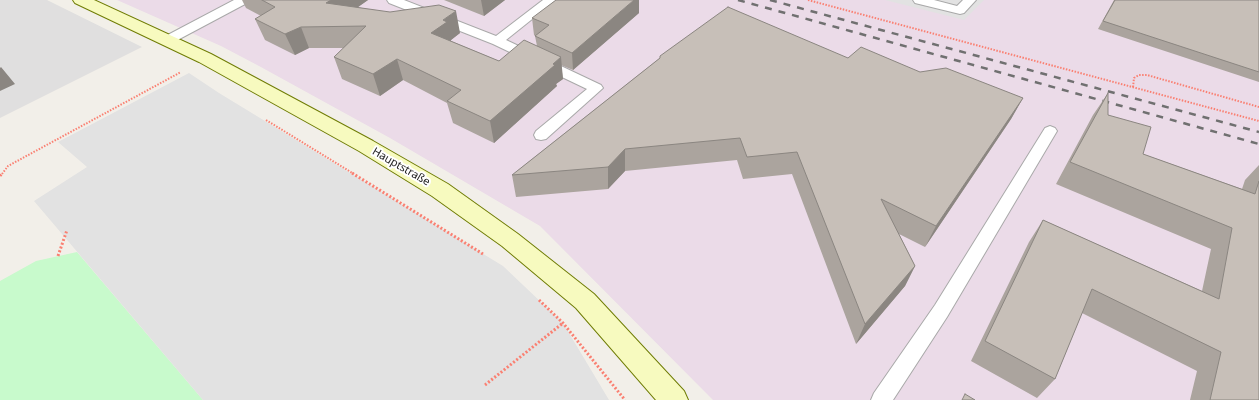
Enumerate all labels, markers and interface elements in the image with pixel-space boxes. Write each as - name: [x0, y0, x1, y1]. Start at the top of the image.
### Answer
- street label: Hauptstraße: [370, 145, 432, 189]

